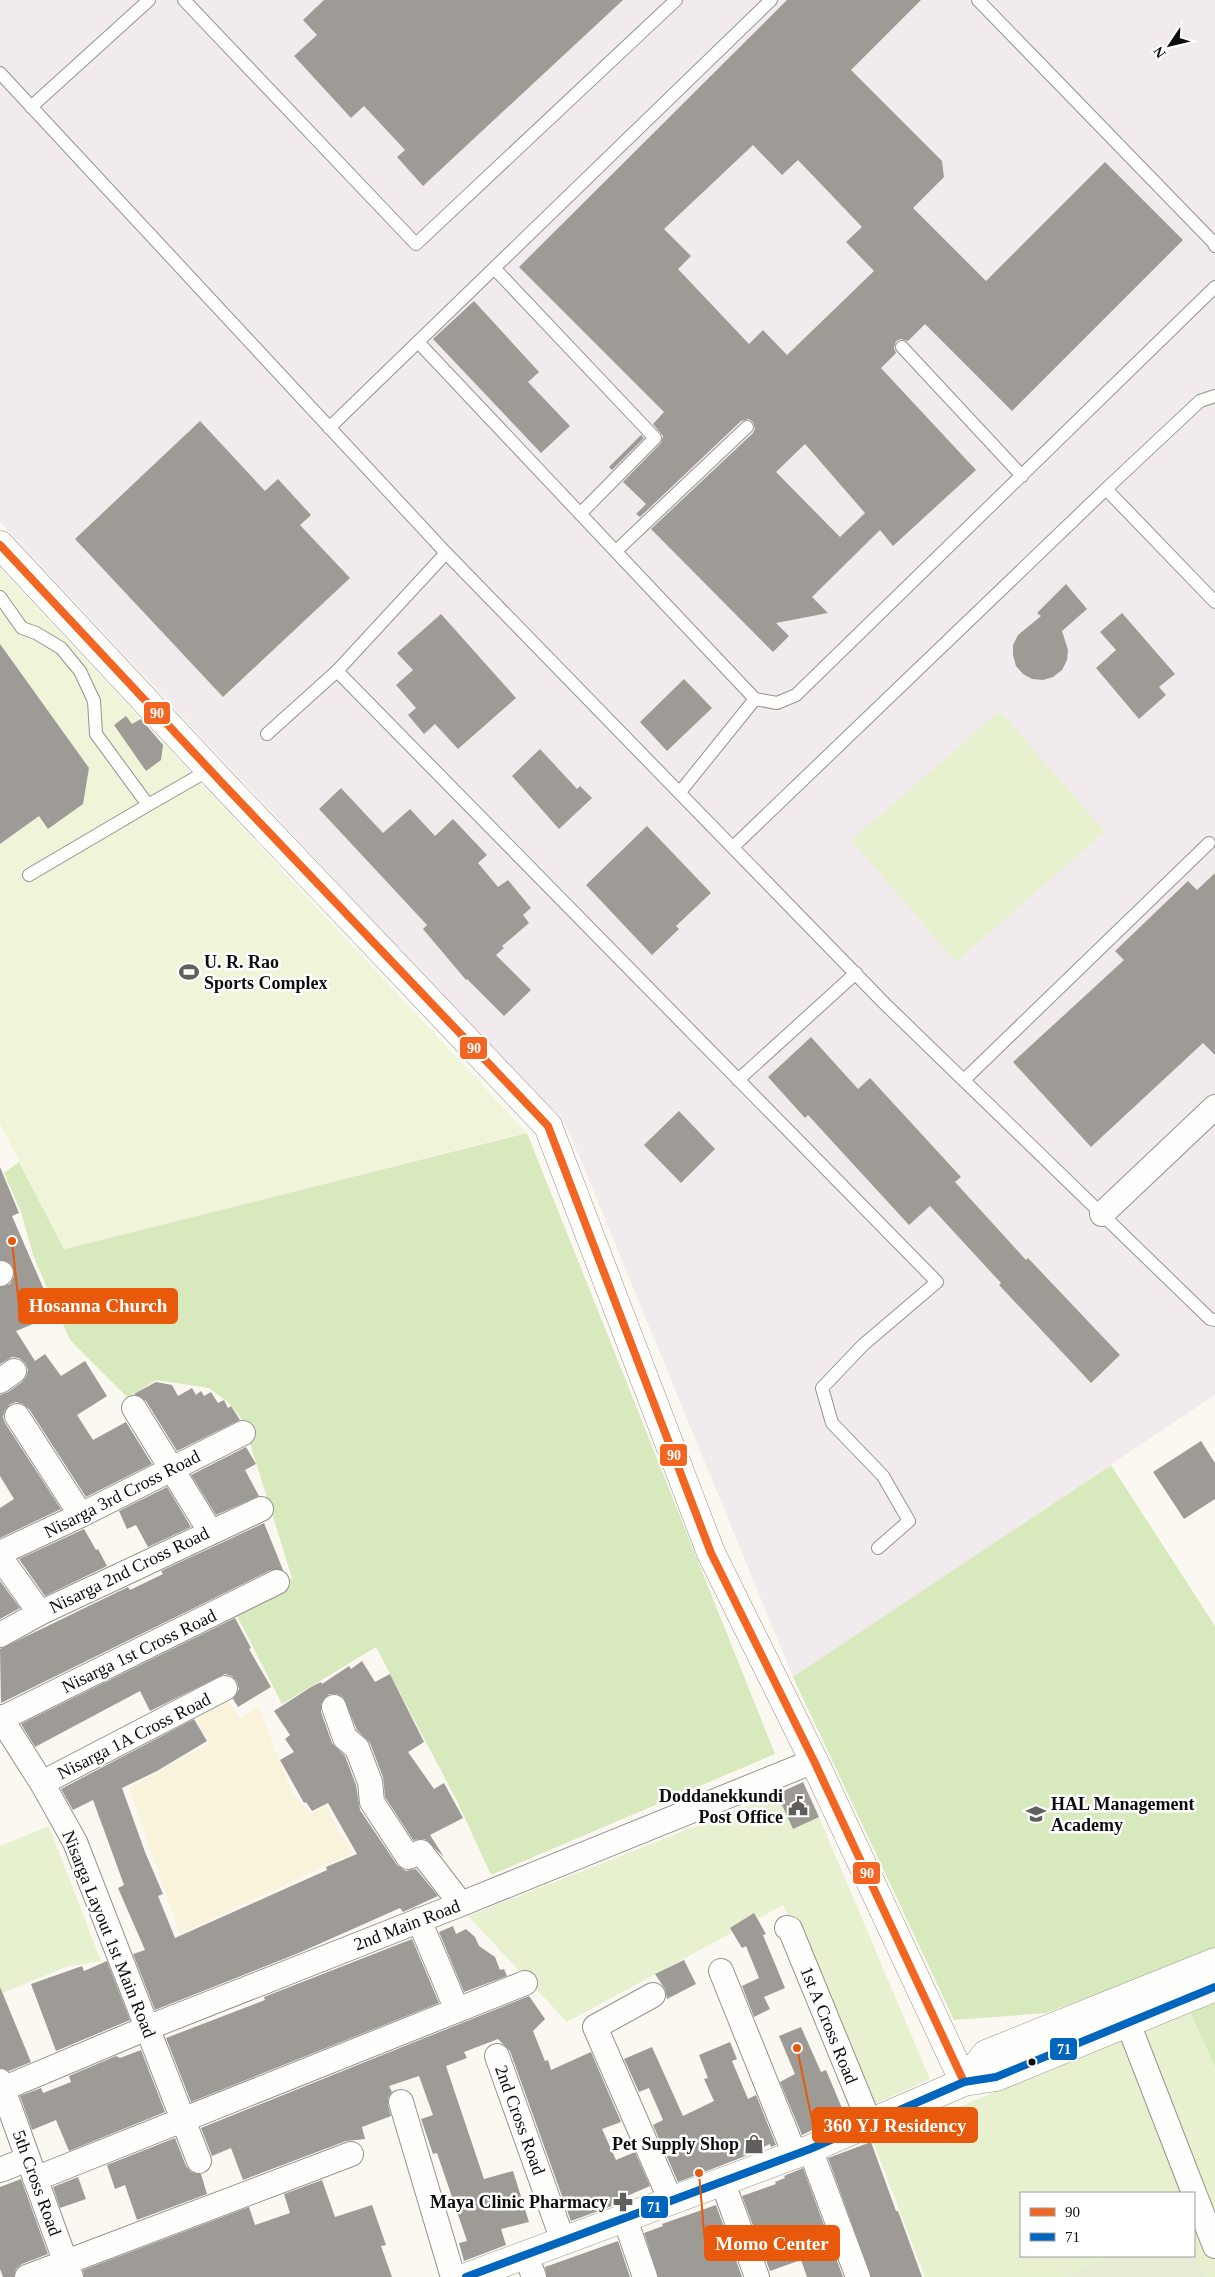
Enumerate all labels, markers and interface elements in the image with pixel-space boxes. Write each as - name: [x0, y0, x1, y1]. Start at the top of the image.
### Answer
- north arrow: [1145, 20, 1195, 70]
- text: N: [1151, 44, 1169, 61]
- line badge: 90: [143, 701, 171, 725]
- text: 90: [150, 706, 164, 721]
- place label: U. R. Rao Sports Complex: [204, 952, 328, 993]
- sports icon: U. R. Rao Sports Complex: [178, 961, 200, 983]
- line badge: 90: [459, 1036, 488, 1060]
- text: 90: [467, 1041, 481, 1056]
- callout: Hosanna Church: [19, 1289, 177, 1323]
- text: Hosanna Church: [29, 1295, 168, 1316]
- line badge: 90: [659, 1443, 688, 1467]
- street label: Nisarga 3rd Cross Road: [41, 1446, 203, 1542]
- text: 90: [667, 1448, 681, 1463]
- street label: Nisarga 2nd Cross Road: [46, 1523, 212, 1617]
- street label: Nisarga 1st Cross Road: [59, 1605, 219, 1697]
- street label: Nisarga 1A Cross Road: [54, 1689, 214, 1783]
- place label: Doddanekkundi Post Office: [659, 1786, 783, 1827]
- place label: HAL Management Academy: [1051, 1794, 1195, 1835]
- public building icon: Doddanekkundi Post Office: [787, 1795, 809, 1817]
- school or university icon: HAL Management Academy: [1025, 1803, 1047, 1825]
- street label: Nisarga Layout 1st Main Road: [58, 1828, 160, 2040]
- line badge: 90: [852, 1861, 881, 1885]
- text: 90: [860, 1866, 874, 1881]
- street label: 2nd Main Road: [351, 1896, 463, 1954]
- street label: 1st A Cross Road: [796, 1964, 862, 2086]
- line badge: 71: [1049, 2037, 1078, 2061]
- text: 71: [1057, 2042, 1071, 2057]
- unlabelled marker: [1027, 2057, 1037, 2067]
- street label: 2nd Cross Road: [491, 2063, 549, 2177]
- callout: 360 YJ Residency: [813, 2108, 977, 2142]
- text: 360 YJ Residency: [824, 2115, 967, 2136]
- street label: 5th Cross Road: [9, 2127, 65, 2239]
- shop icon: Pet Supply Shop: [743, 2133, 765, 2155]
- place label: Pet Supply Shop: [612, 2134, 739, 2154]
- pharmacy icon: Maya Clinic Pharmacy: [612, 2191, 634, 2213]
- place label: Maya Clinic Pharmacy: [430, 2192, 608, 2212]
- legend: [1020, 2192, 1195, 2257]
- line badge: 71: [640, 2195, 669, 2219]
- text: 71: [647, 2200, 661, 2215]
- text: 90: [1065, 2204, 1080, 2220]
- callout: Momo Center: [705, 2226, 839, 2260]
- text: 71: [1065, 2229, 1080, 2245]
- text: Momo Center: [715, 2233, 829, 2254]

